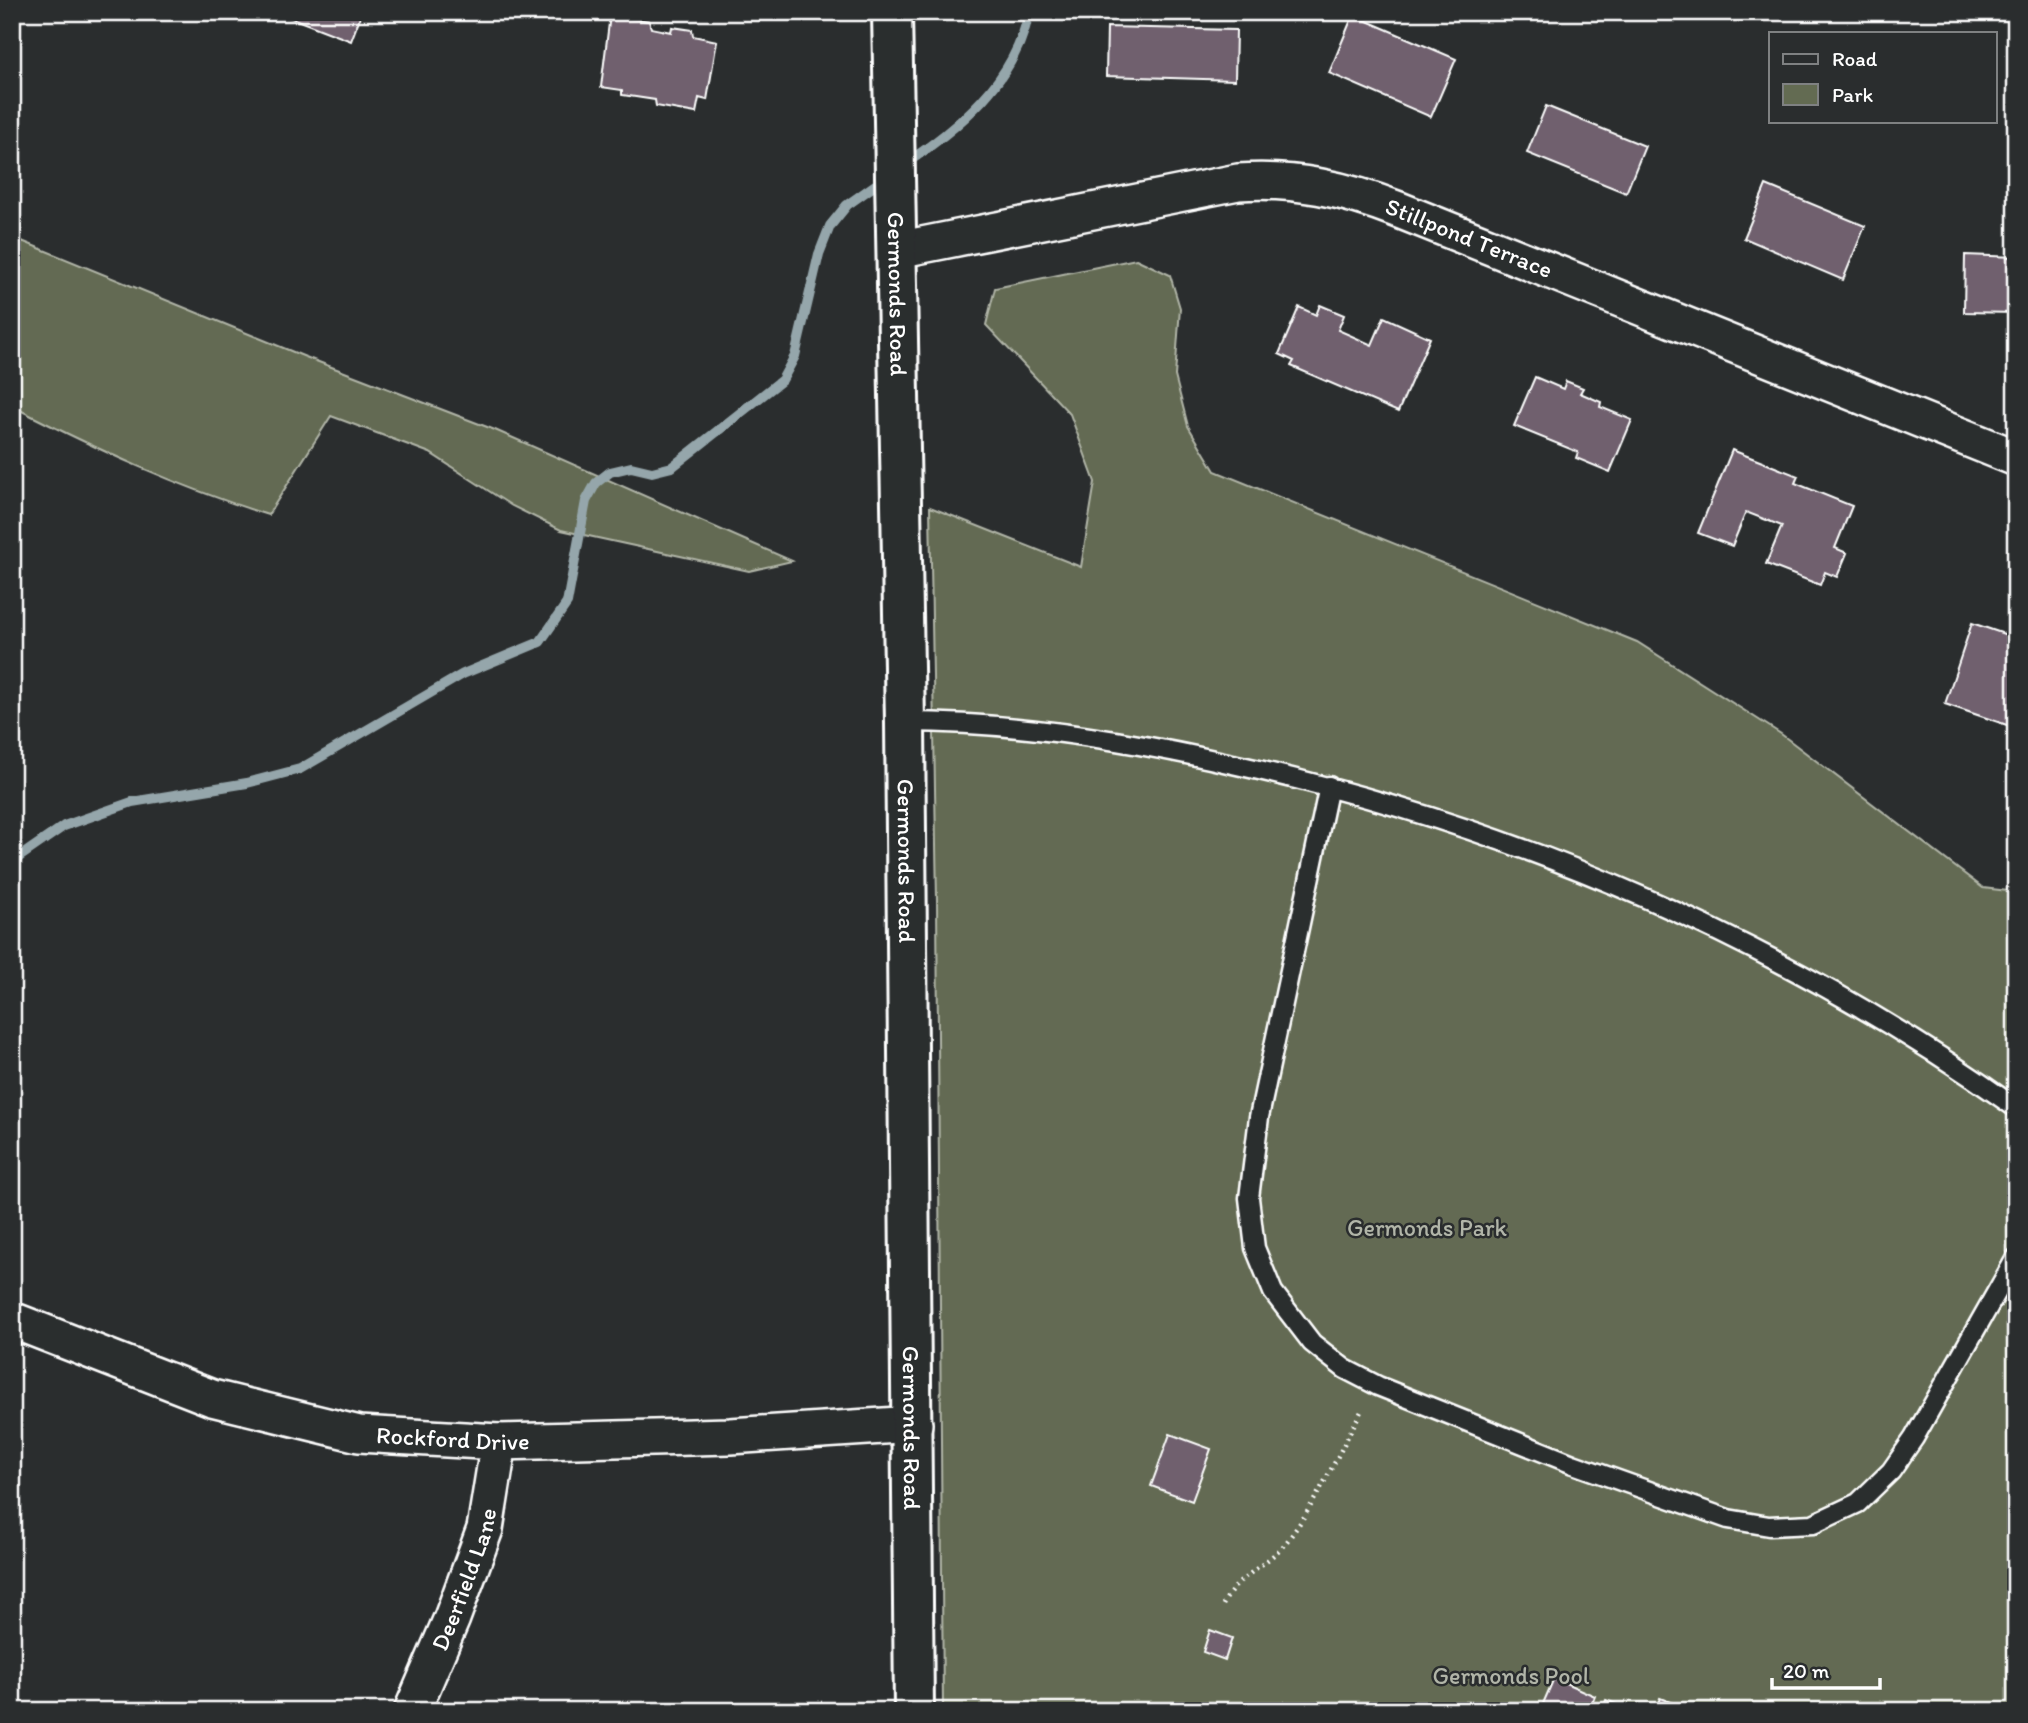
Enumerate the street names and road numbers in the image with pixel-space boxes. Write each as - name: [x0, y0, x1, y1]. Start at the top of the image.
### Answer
- street label: Stillpond Terrace: [1382, 191, 1557, 284]
- street label: Germonds Road: [882, 212, 914, 376]
- street label: Germonds Road: [892, 779, 922, 943]
- street label: Germonds Road: [897, 1346, 927, 1510]
- street label: Rockford Drive: [375, 1420, 530, 1456]
- street label: Deerfield Lane: [425, 1506, 502, 1655]

